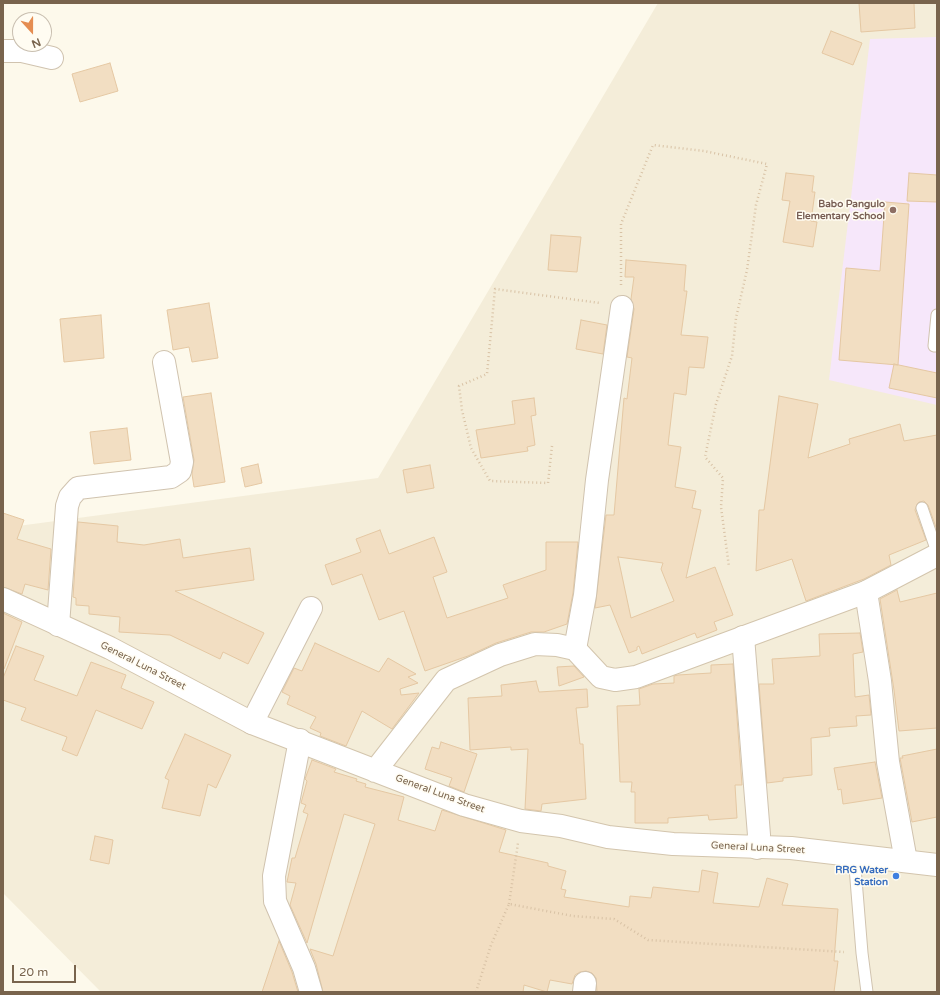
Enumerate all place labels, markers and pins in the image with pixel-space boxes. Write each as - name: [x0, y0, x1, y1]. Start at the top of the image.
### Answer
- place label: Babo Pangulo Elementary School: [796, 198, 885, 222]
- marker: Babo Pangulo Elementary School: [888, 205, 898, 215]
- place label: RRG Water Station: [835, 864, 888, 888]
- marker: RRG Water Station: [891, 871, 901, 881]

